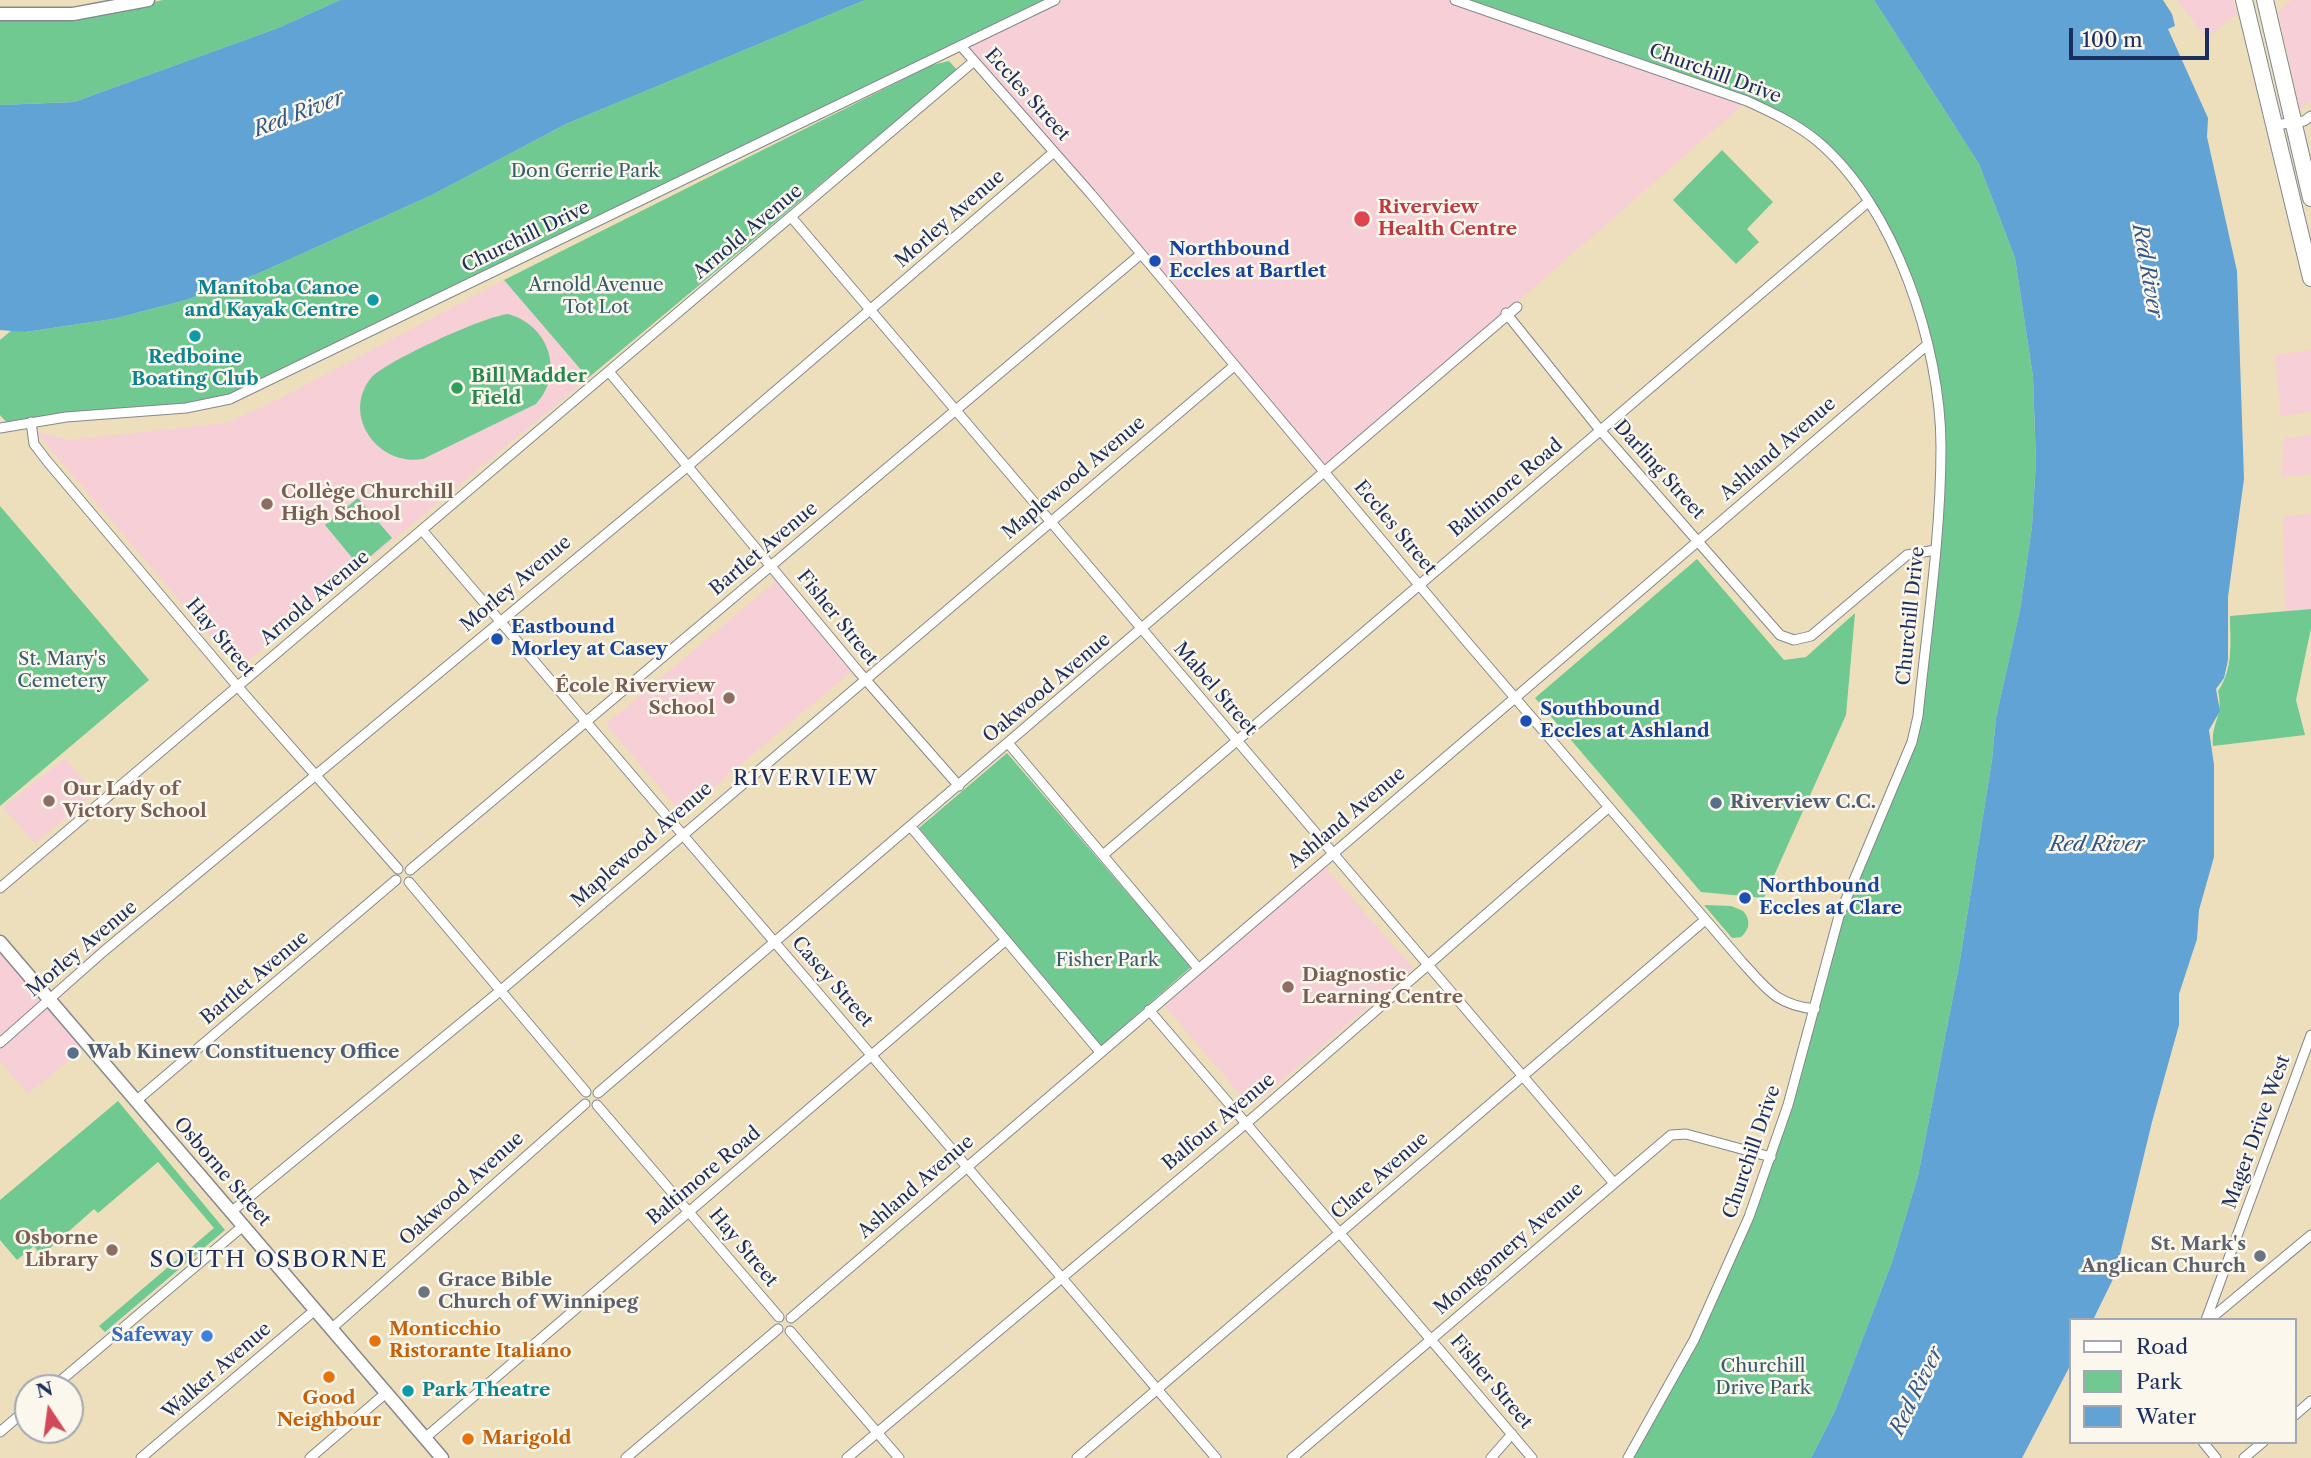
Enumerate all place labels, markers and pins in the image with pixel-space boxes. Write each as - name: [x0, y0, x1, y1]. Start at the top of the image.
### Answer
- place label: Riverview Health Centre: [1378, 197, 1517, 241]
- marker: Riverview Health Centre: [1352, 209, 1372, 229]
- place label: Northbound Eccles at Bartlet: [1169, 239, 1326, 283]
- marker: Northbound Eccles at Bartlet: [1147, 253, 1163, 269]
- place label: Manitoba Canoe and Kayak Centre: [185, 278, 359, 322]
- marker: Manitoba Canoe and Kayak Centre: [365, 292, 381, 308]
- marker: Redboine Boating Club: [187, 328, 203, 344]
- place label: Redboine Boating Club: [131, 347, 259, 391]
- place label: Bill Madder Field: [471, 366, 587, 410]
- marker: Bill Madder Field: [449, 380, 465, 396]
- place label: Collège Churchill High School: [281, 482, 454, 526]
- marker: Collège Churchill High School: [259, 496, 275, 512]
- place label: Eastbound Morley at Casey: [511, 617, 667, 661]
- marker: Eastbound Morley at Casey: [489, 631, 505, 647]
- place label: École Riverview School: [555, 676, 715, 720]
- marker: École Riverview School: [721, 690, 737, 706]
- place label: Southbound Eccles at Ashland: [1540, 699, 1710, 743]
- marker: Southbound Eccles at Ashland: [1518, 713, 1534, 729]
- place label: Our Lady of Victory School: [63, 779, 207, 823]
- place label: Riverview C.C.: [1730, 792, 1876, 814]
- marker: Our Lady of Victory School: [41, 793, 57, 809]
- marker: Riverview C.C.: [1708, 795, 1724, 811]
- place label: Northbound Eccles at Clare: [1759, 876, 1902, 920]
- marker: Northbound Eccles at Clare: [1737, 890, 1753, 906]
- place label: Diagnostic Learning Centre: [1302, 965, 1463, 1009]
- marker: Diagnostic Learning Centre: [1280, 979, 1296, 995]
- place label: Wab Kinew Constituency Office: [87, 1042, 399, 1064]
- marker: Wab Kinew Constituency Office: [65, 1045, 81, 1061]
- place label: Osborne Library: [15, 1228, 98, 1272]
- place label: St. Mark's Anglican Church: [2081, 1234, 2246, 1278]
- marker: Osborne Library: [104, 1242, 120, 1258]
- marker: St. Mark's Anglican Church: [2252, 1248, 2268, 1264]
- place label: Grace Bible Church of Winnipeg: [438, 1270, 638, 1314]
- marker: Grace Bible Church of Winnipeg: [416, 1284, 432, 1300]
- place label: Monticchio Ristorante Italiano: [389, 1319, 571, 1363]
- place label: Safeway: [111, 1325, 193, 1347]
- marker: Safeway: [199, 1328, 215, 1344]
- marker: Monticchio Ristorante Italiano: [367, 1333, 383, 1349]
- marker: Good Neighbour: [321, 1369, 337, 1385]
- place label: Park Theatre: [422, 1380, 550, 1402]
- marker: Park Theatre: [400, 1383, 416, 1399]
- place label: Good Neighbour: [277, 1388, 381, 1432]
- place label: Marigold: [482, 1428, 571, 1450]
- marker: Marigold: [460, 1431, 476, 1447]

